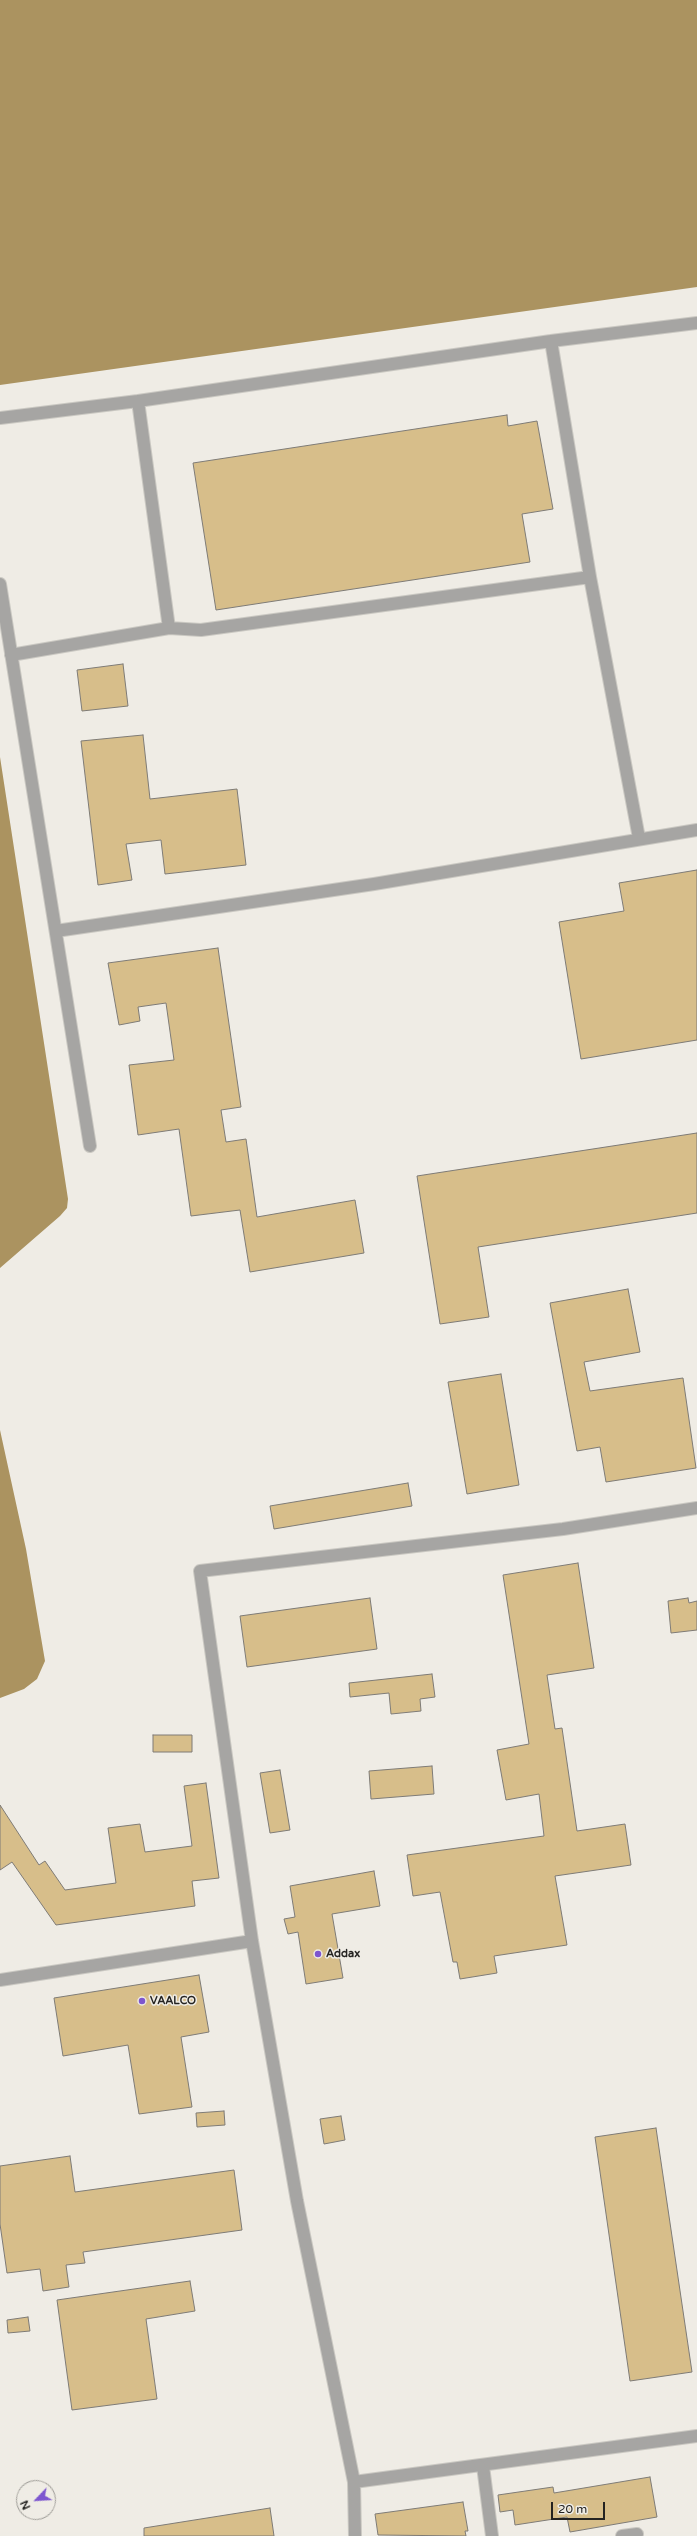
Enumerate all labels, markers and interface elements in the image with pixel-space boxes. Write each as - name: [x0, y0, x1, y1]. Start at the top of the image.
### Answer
- place label: Addax: [326, 1947, 360, 1961]
- marker: Addax: [313, 1949, 323, 1959]
- place label: VAALCO: [150, 1994, 196, 2008]
- marker: VAALCO: [137, 1996, 147, 2006]
- north arrow: [16, 2480, 56, 2520]
- scale bar: [553, 2494, 607, 2520]
- text: N: [18, 2498, 33, 2512]
- text: 20 m: [558, 2502, 587, 2516]

